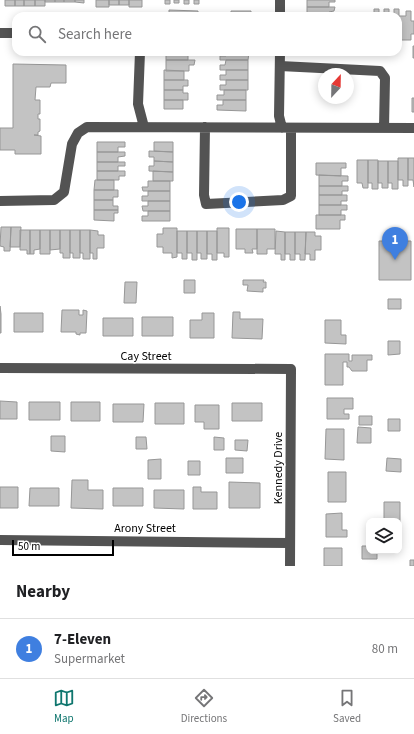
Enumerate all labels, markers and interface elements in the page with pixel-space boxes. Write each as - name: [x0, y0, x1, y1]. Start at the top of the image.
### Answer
- search box: [12, 12, 402, 56]
- icon: search: [26, 23, 48, 45]
- text: Search here: [58, 24, 132, 45]
- north arrow: [318, 68, 354, 104]
- your location: [229, 192, 249, 212]
- pin: 1: [382, 227, 408, 260]
- street label: Cay Street: [121, 348, 171, 365]
- street label: Kennedy Drive: [270, 432, 287, 504]
- map controls: [366, 518, 402, 554]
- button: layers: [366, 518, 402, 554]
- street label: Arony Street: [114, 520, 176, 537]
- scale bar: [12, 538, 114, 557]
- text: 50 m: [18, 539, 40, 554]
- text: Nearby: [16, 580, 70, 604]
- text: 7-Eleven: [54, 629, 111, 650]
- text: 1: [26, 640, 32, 658]
- text: 80 m: [372, 640, 398, 658]
- text: Supermarket: [54, 650, 125, 668]
- tab: Map: [53, 687, 75, 726]
- tab: Directions: [181, 687, 227, 726]
- tab: Saved: [333, 687, 361, 726]

